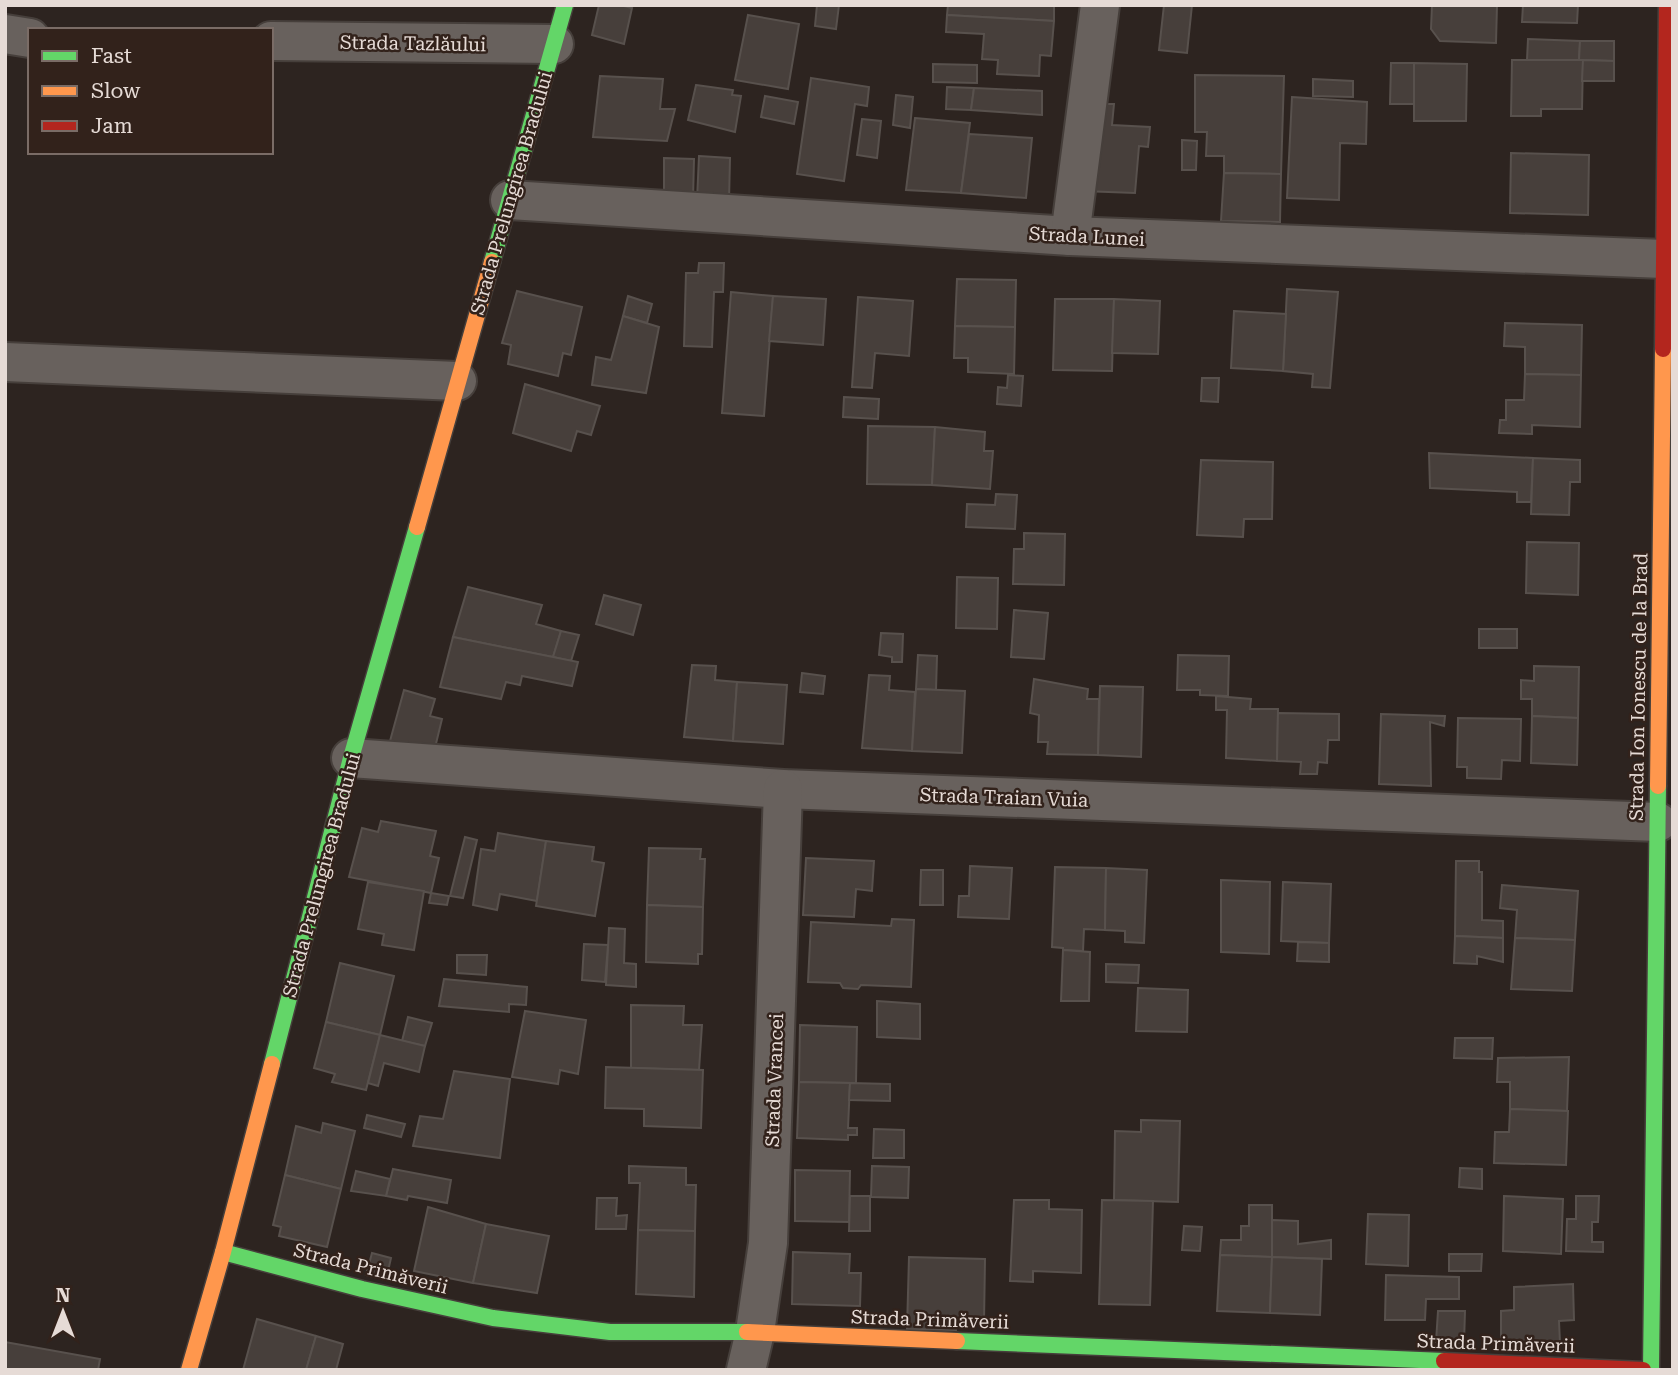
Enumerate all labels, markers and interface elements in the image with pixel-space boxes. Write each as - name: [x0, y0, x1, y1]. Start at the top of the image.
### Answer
- legend: [28, 28, 273, 154]
- street label: Strada Tazlăului: [340, 31, 486, 56]
- text: Fast: [91, 44, 132, 68]
- street label: Strada Prelungirea Bradului: [466, 69, 557, 317]
- text: Slow: [91, 79, 141, 103]
- text: Jam: [91, 114, 133, 138]
- street label: Strada Lunei: [1028, 222, 1146, 251]
- street label: Strada Ion Ionescu de la Brad: [1625, 553, 1652, 821]
- street label: Strada Prelungirea Bradului: [278, 750, 365, 1000]
- street label: Strada Traian Vuia: [919, 783, 1089, 812]
- street label: Strada Vrancei: [761, 1013, 788, 1147]
- street label: Strada Primăverii: [291, 1238, 450, 1299]
- north arrow: [28, 1277, 98, 1347]
- text: N: [56, 1284, 71, 1307]
- street label: Strada Primăverii: [851, 1305, 1009, 1334]
- street label: Strada Primăverii: [1417, 1329, 1575, 1358]

